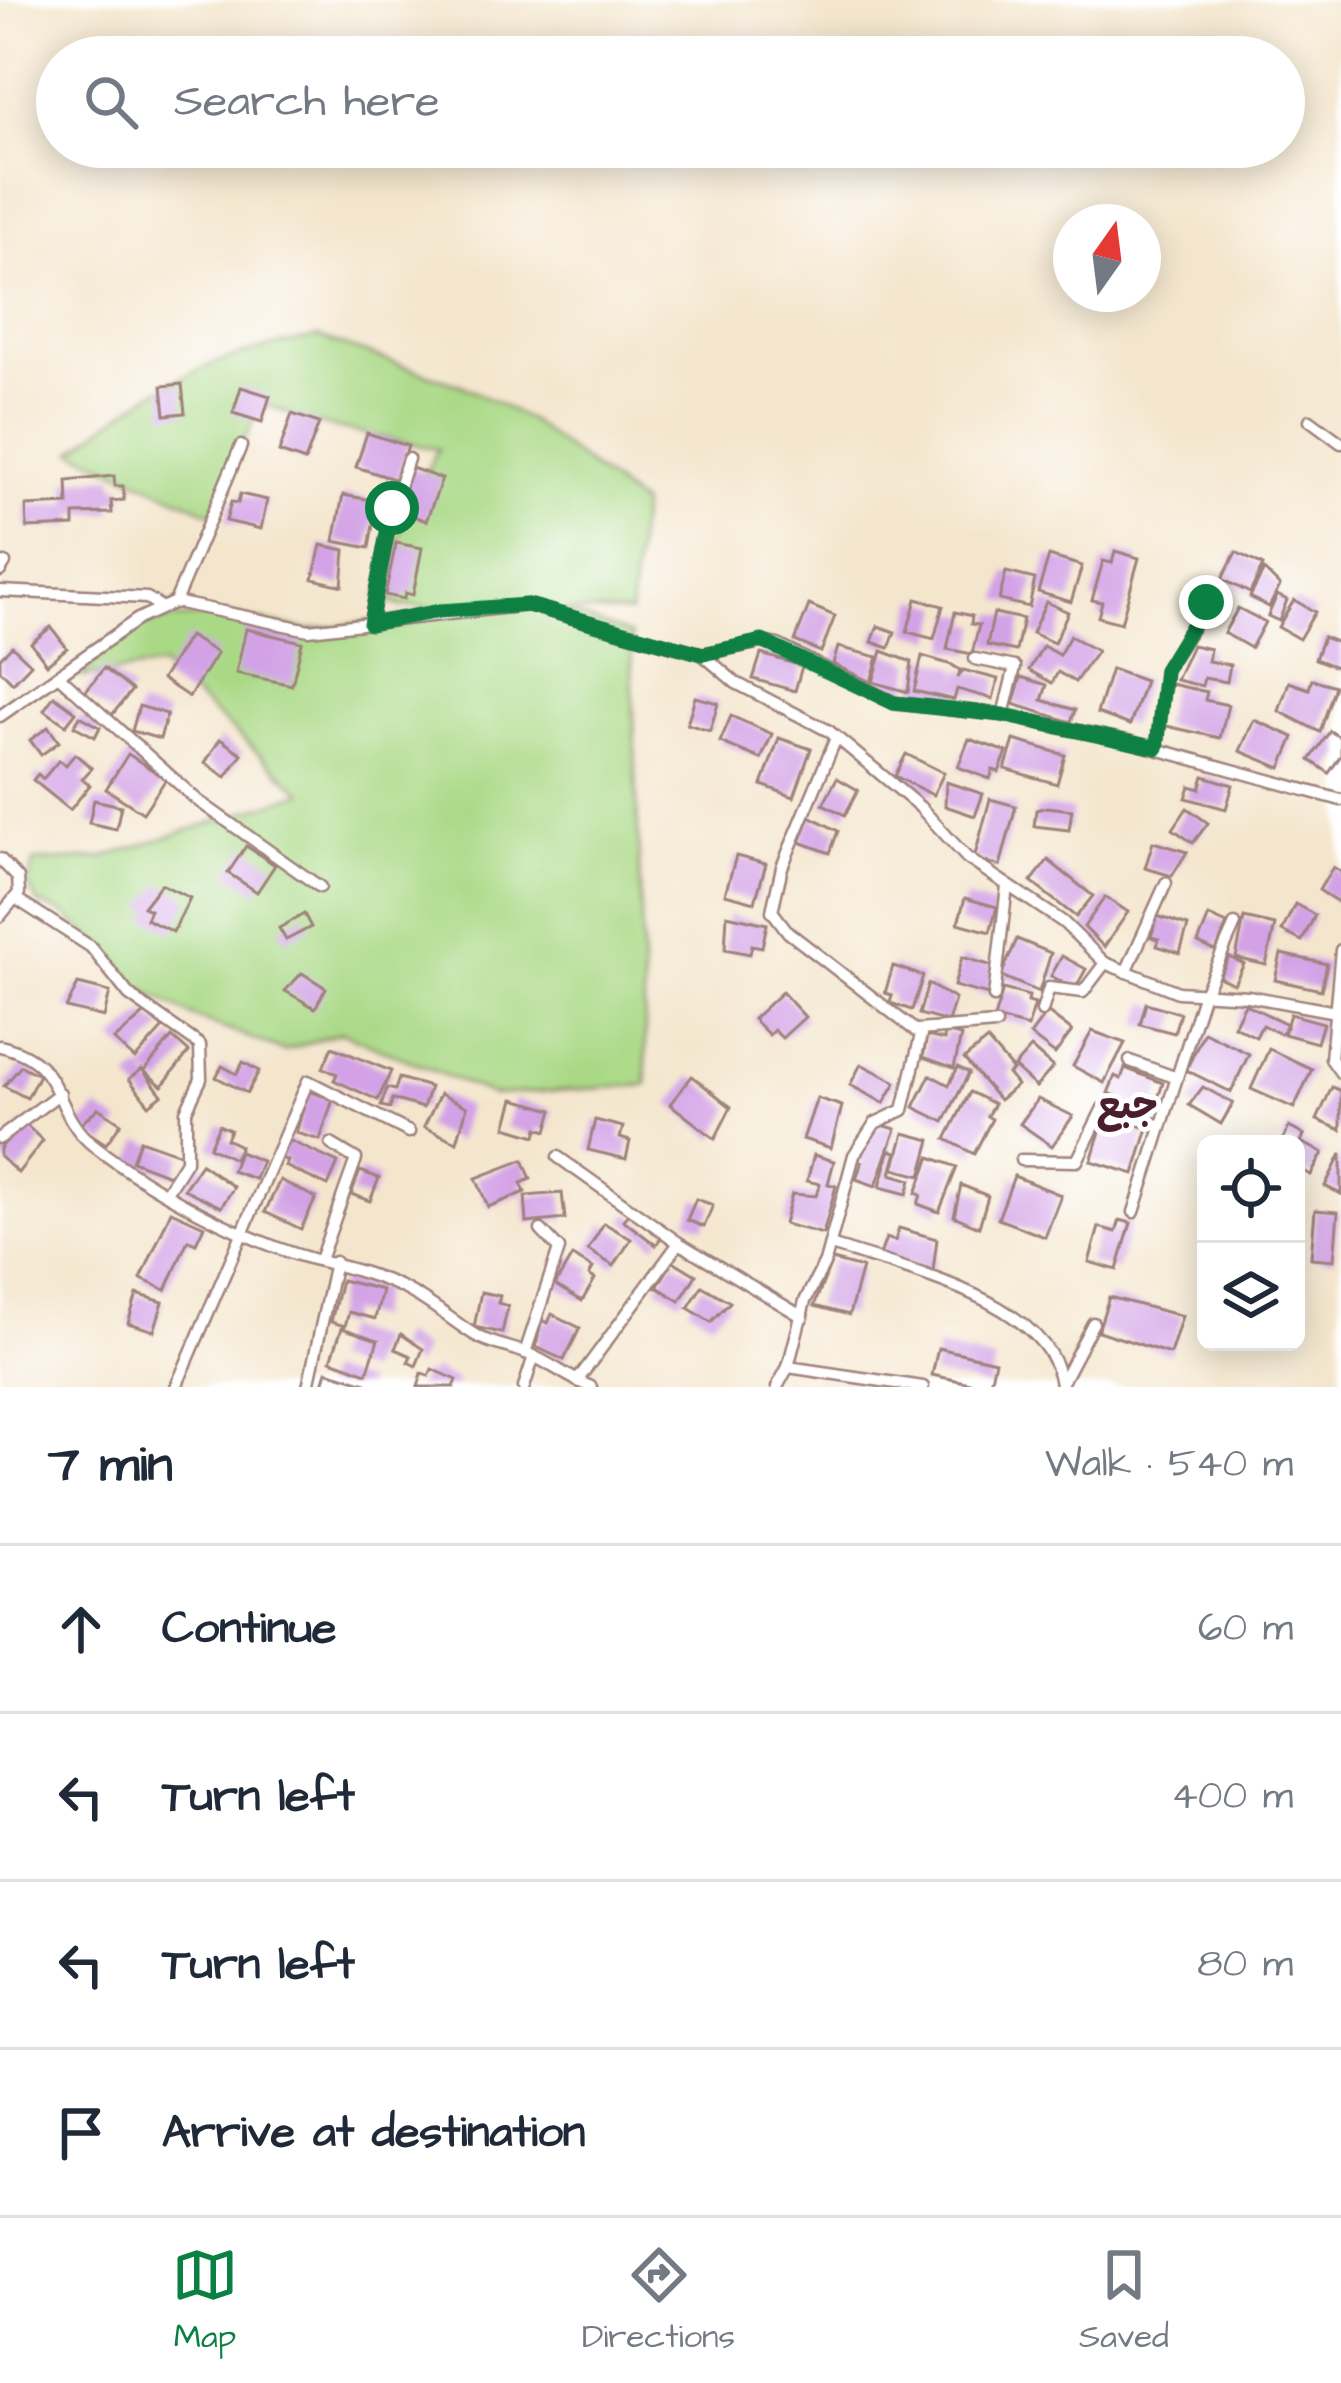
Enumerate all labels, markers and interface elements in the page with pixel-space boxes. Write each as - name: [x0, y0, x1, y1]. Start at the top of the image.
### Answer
- search box: [36, 36, 1305, 168]
- icon: search: [78, 69, 144, 135]
- text: Search here: [174, 71, 440, 133]
- north arrow: [1053, 204, 1161, 312]
- route start: [365, 481, 419, 535]
- route end: [1179, 575, 1233, 629]
- district label: جبع: [1096, 1080, 1158, 1134]
- map controls: [1197, 1135, 1305, 1351]
- button: locate: [1197, 1135, 1305, 1243]
- button: layers: [1197, 1243, 1305, 1351]
- text: 7 min: [48, 1430, 173, 1501]
- text: Walk · 540 m: [1045, 1438, 1293, 1492]
- icon: ahead: [48, 1596, 114, 1662]
- text: Continue: [162, 1598, 336, 1660]
- text: 60 m: [1198, 1602, 1293, 1656]
- icon: left: [48, 1764, 114, 1830]
- text: Turn left: [162, 1766, 355, 1828]
- text: 400 m: [1171, 1770, 1293, 1824]
- icon: left: [48, 1932, 114, 1998]
- text: Turn left: [162, 1934, 355, 1996]
- text: 80 m: [1197, 1938, 1293, 1992]
- icon: arrive: [48, 2100, 114, 2166]
- text: Arrive at destination: [162, 2102, 585, 2164]
- tab: Map: [172, 2242, 238, 2360]
- tab: Directions: [582, 2242, 735, 2360]
- tab: Saved: [1079, 2242, 1169, 2360]

